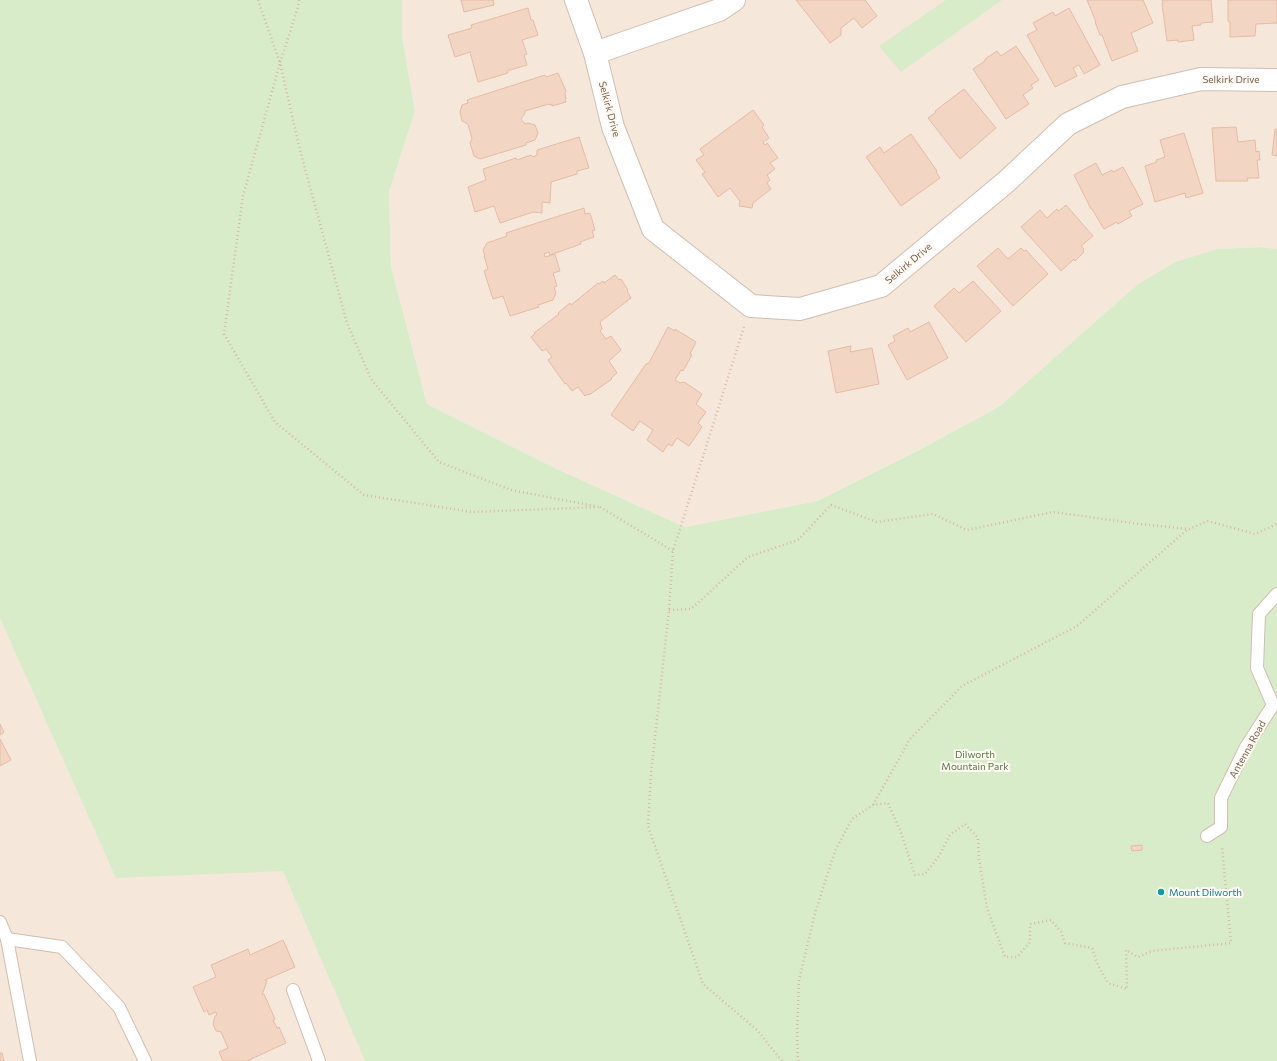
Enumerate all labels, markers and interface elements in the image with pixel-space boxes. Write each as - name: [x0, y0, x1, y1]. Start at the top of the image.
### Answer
- street label: Selkirk Drive: [1202, 73, 1260, 85]
- street label: Selkirk Drive: [597, 80, 623, 138]
- street label: Selkirk Drive: [882, 240, 934, 286]
- street label: Antenna Road: [1226, 718, 1268, 780]
- park label: Dilworth Mountain Park: [941, 748, 1009, 772]
- place label: Mount Dilworth: [1169, 886, 1242, 898]
- marker: Mount Dilworth: [1156, 887, 1166, 897]

